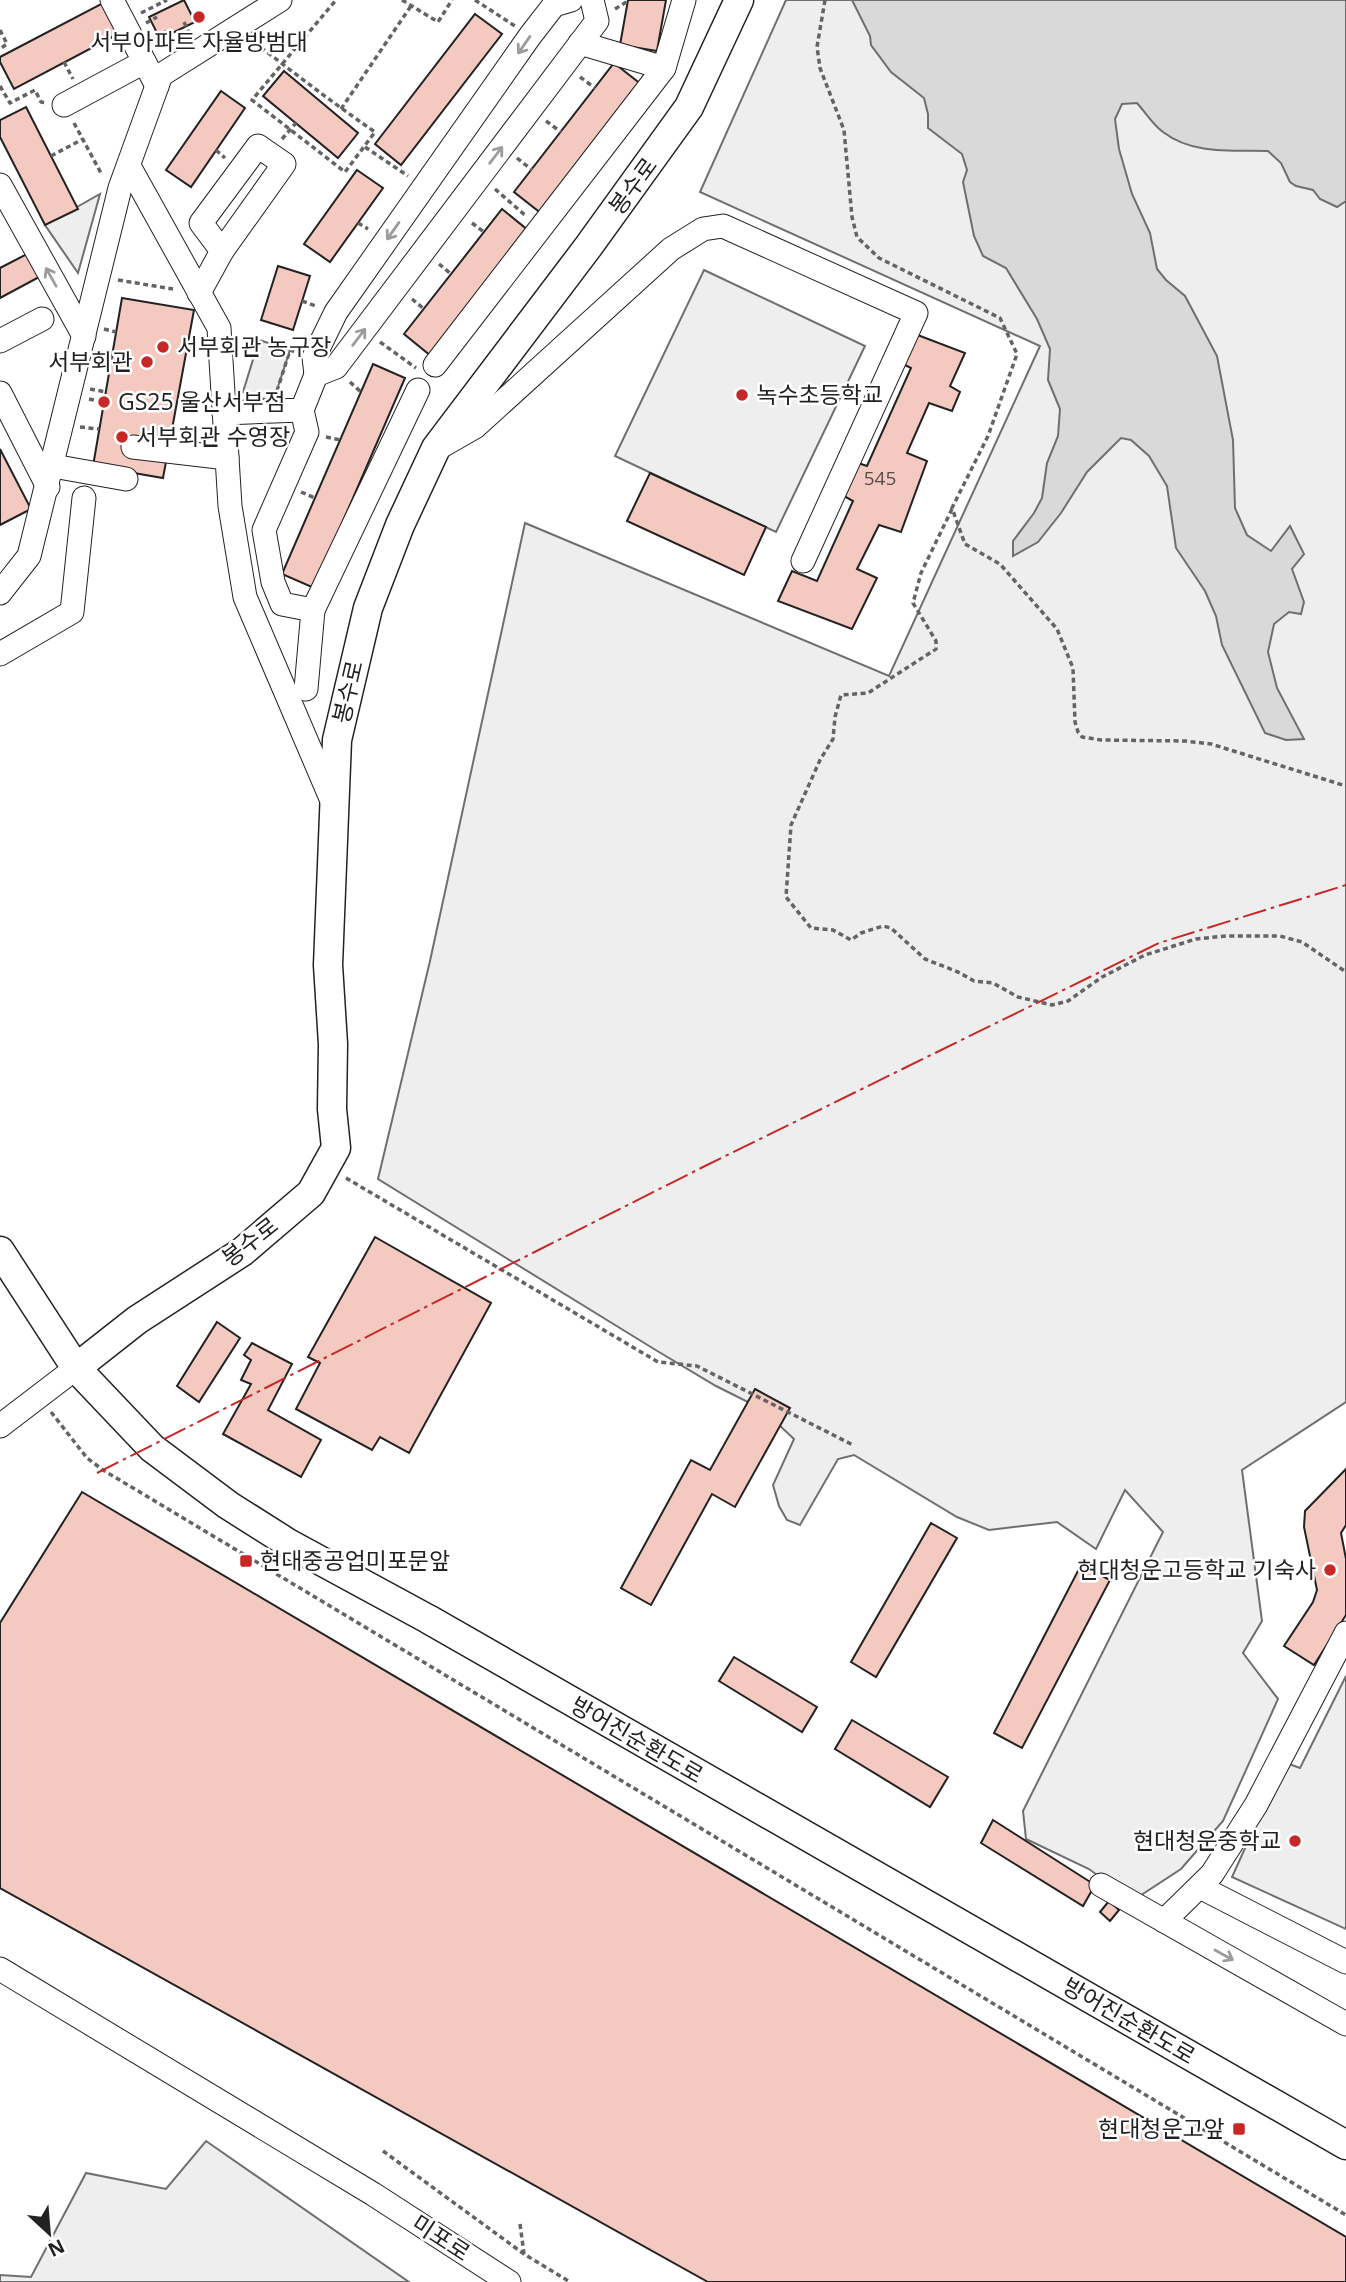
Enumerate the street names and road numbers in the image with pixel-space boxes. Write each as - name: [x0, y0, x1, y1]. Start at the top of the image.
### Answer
- street label: 봉수로: [601, 150, 664, 220]
- street label: 봉수로: [324, 657, 370, 726]
- street label: 봉수로: [215, 1209, 284, 1273]
- street label: 방어진순환도로: [565, 1688, 710, 1790]
- street label: 방어진순환도로: [1057, 1969, 1202, 2071]
- street label: 미포로: [406, 2206, 477, 2268]

